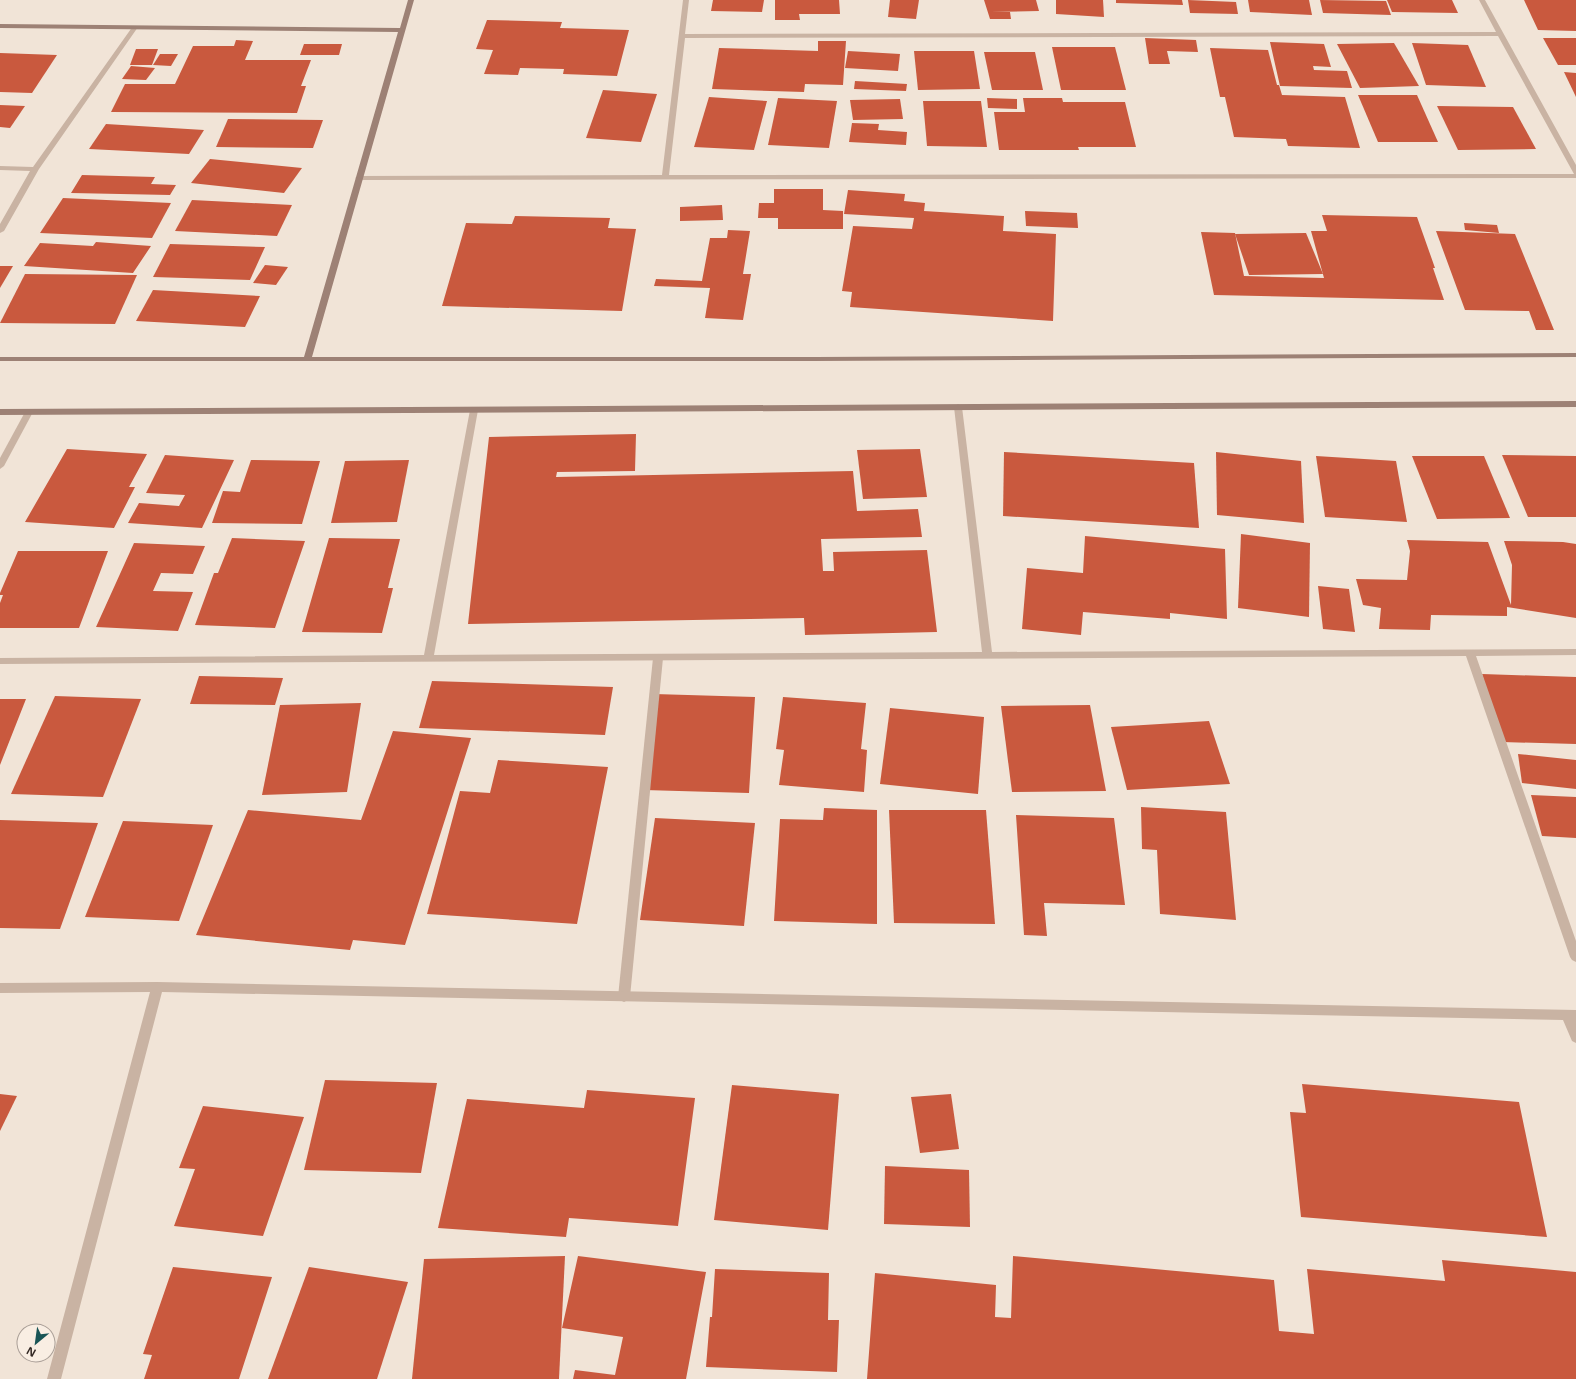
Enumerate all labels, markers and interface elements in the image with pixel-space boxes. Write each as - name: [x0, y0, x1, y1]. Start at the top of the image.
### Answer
- north arrow: [16, 1323, 56, 1363]
- text: N: [23, 1343, 38, 1361]

